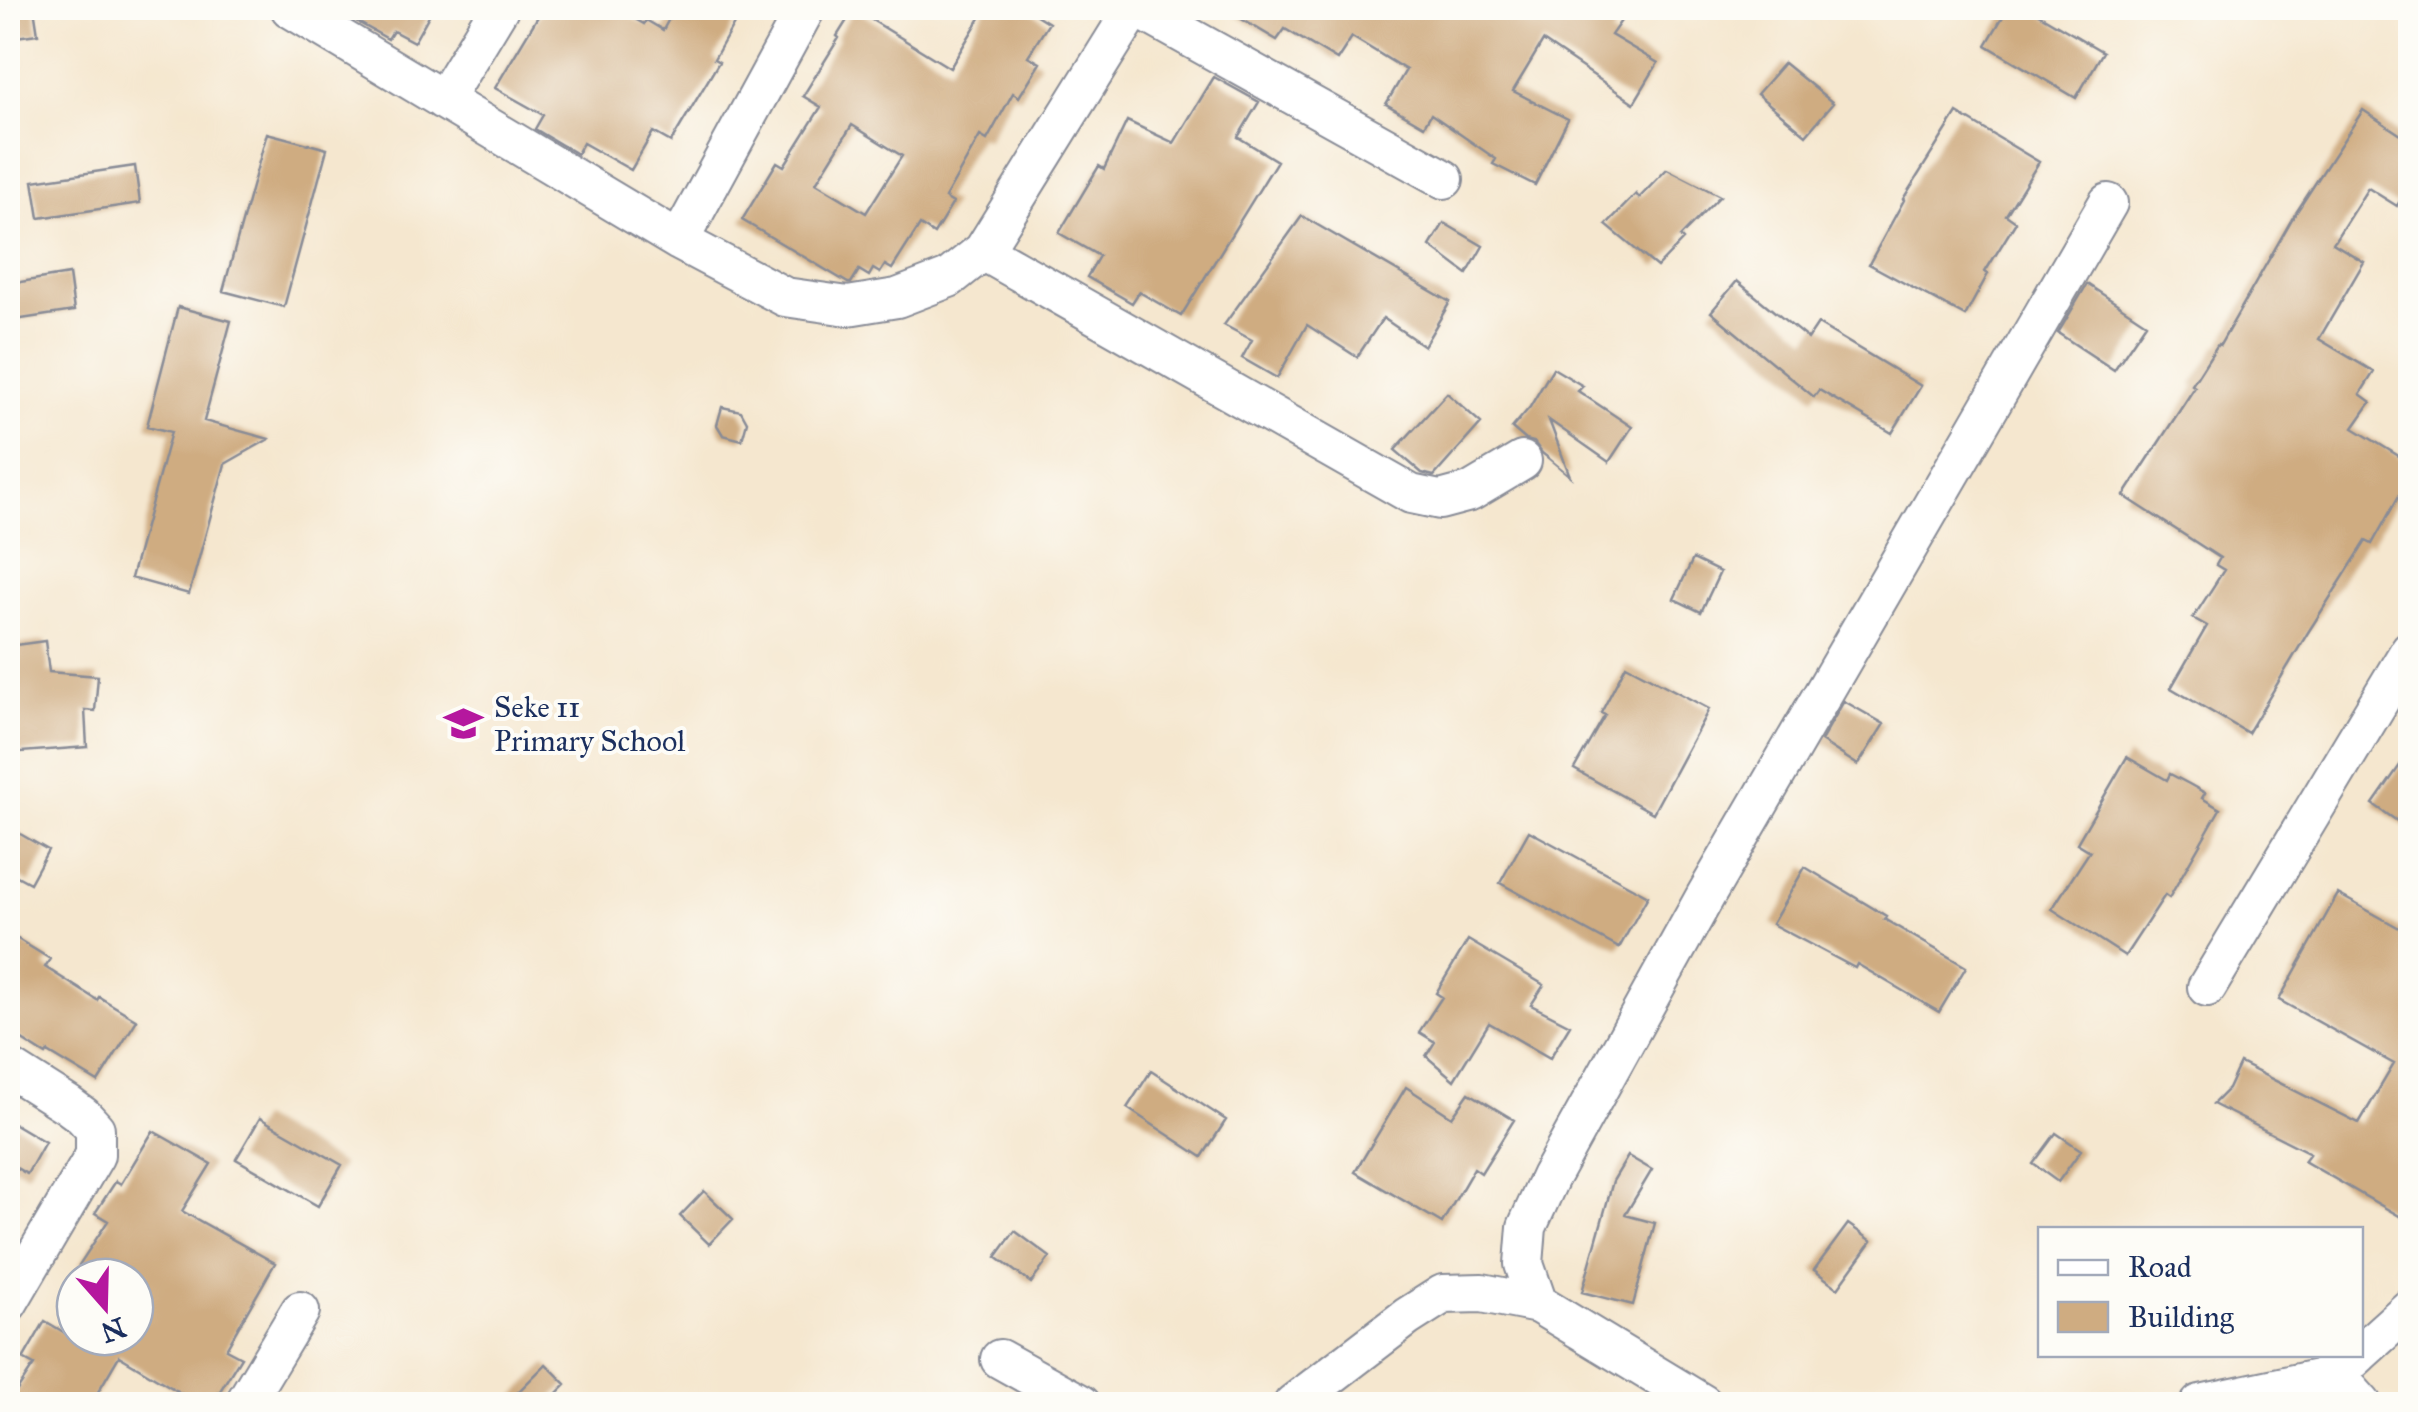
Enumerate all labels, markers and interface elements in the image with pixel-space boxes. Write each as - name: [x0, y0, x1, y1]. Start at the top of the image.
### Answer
- place label: Seke 11 Primary School: [494, 689, 686, 759]
- school or university icon: Seke 11 Primary School: [443, 703, 485, 745]
- legend: [2038, 1227, 2363, 1357]
- text: Road: [2128, 1249, 2192, 1285]
- north arrow: [55, 1257, 155, 1357]
- text: Building: [2128, 1299, 2235, 1335]
- text: N: [96, 1310, 131, 1351]

